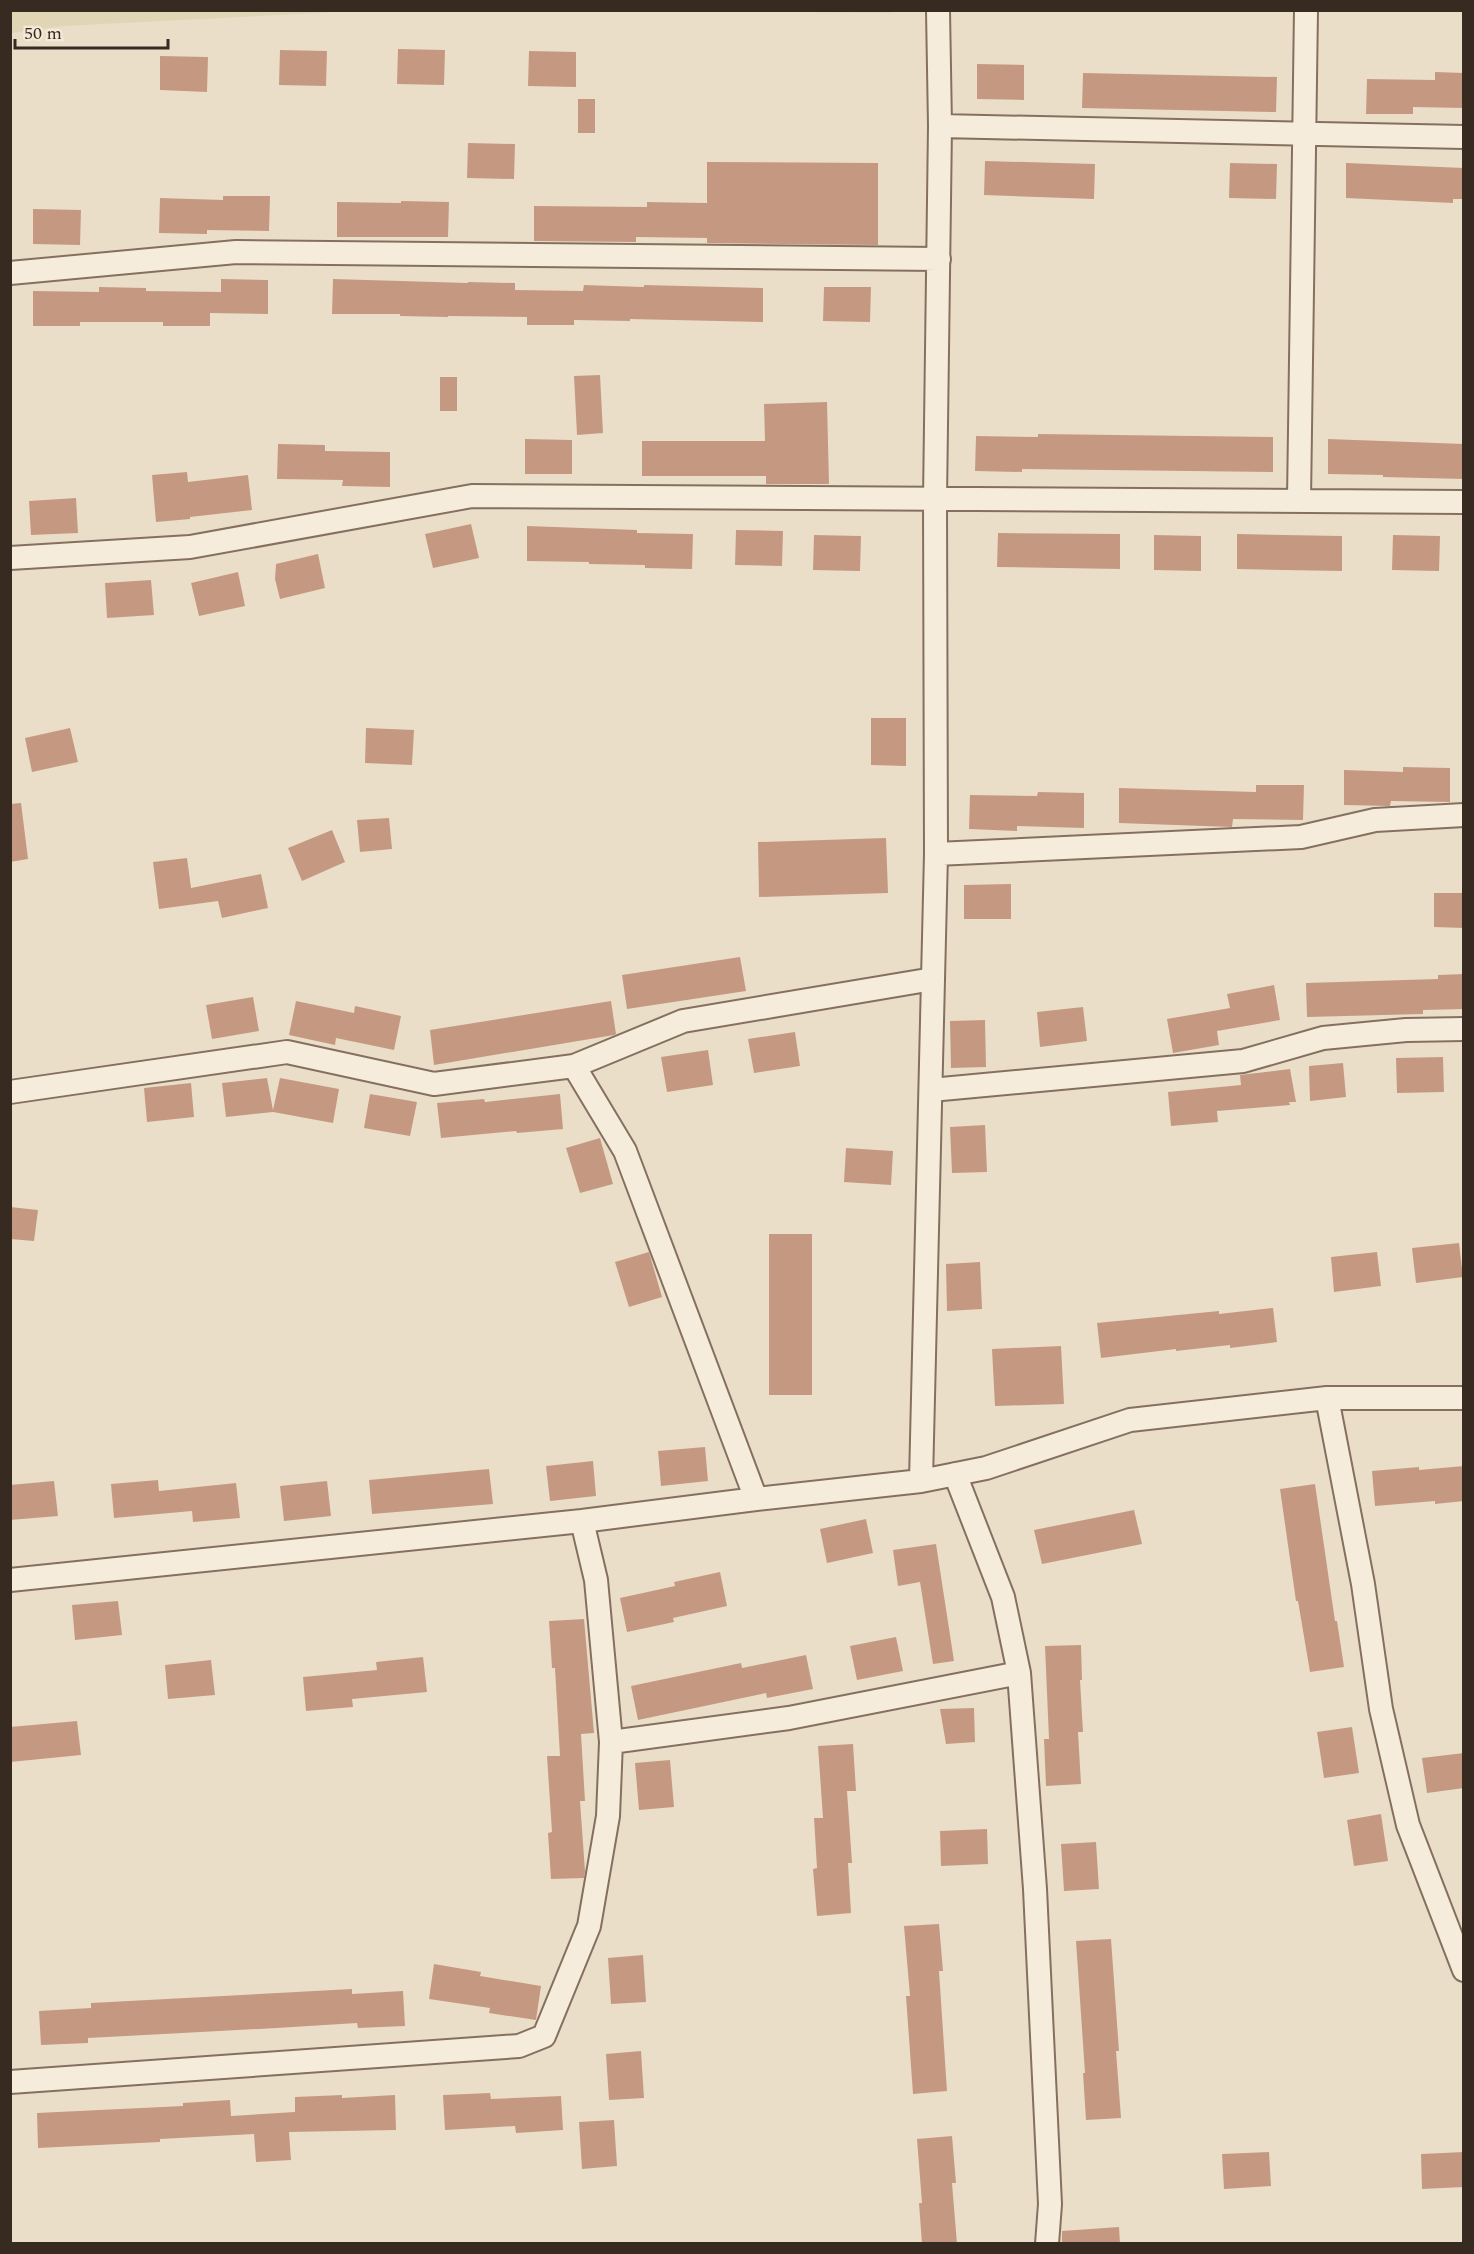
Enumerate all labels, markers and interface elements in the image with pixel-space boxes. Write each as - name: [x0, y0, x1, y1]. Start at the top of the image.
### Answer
- scale bar: [15, 12, 168, 50]
- text: 50 m: [24, 20, 62, 47]

